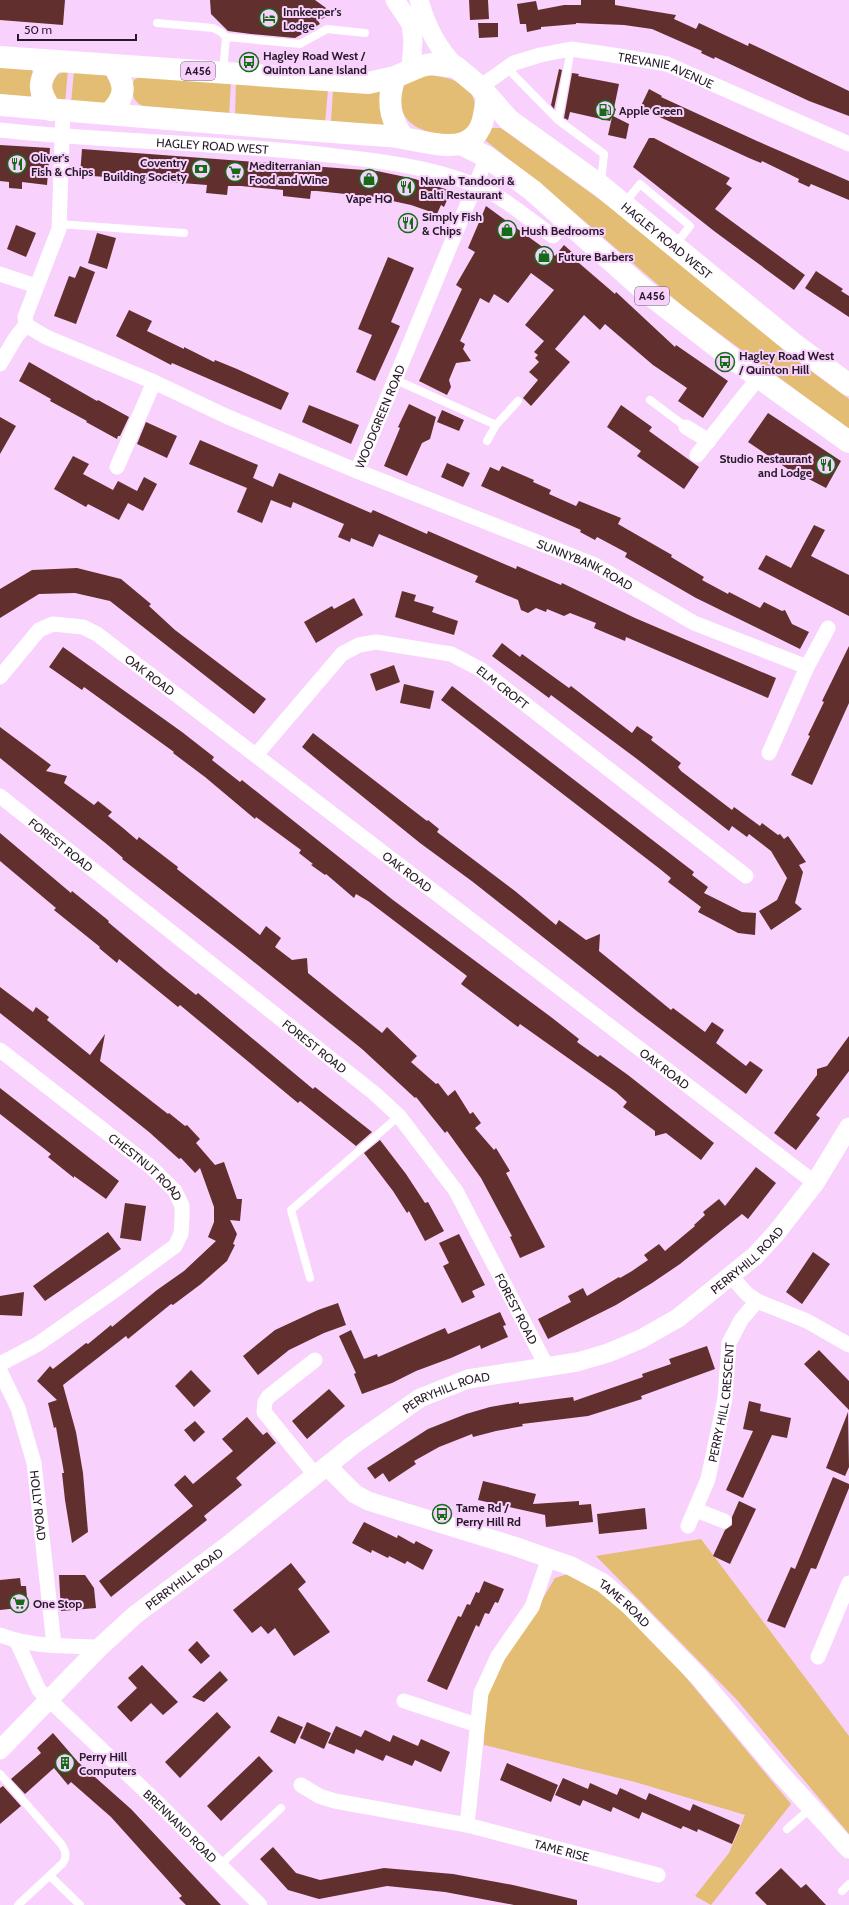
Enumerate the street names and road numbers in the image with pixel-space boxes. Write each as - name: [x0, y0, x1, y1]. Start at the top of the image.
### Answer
- street label: TREVANIE AVENUE: [617, 48, 716, 91]
- road number: A456: [181, 62, 215, 80]
- street label: HAGLEY ROAD WEST: [156, 134, 270, 157]
- street label: HAGLEY ROAD WEST: [619, 199, 716, 282]
- road number: A456: [635, 287, 669, 305]
- street label: WOODGREEN ROAD: [351, 362, 408, 471]
- street label: SUNNYBANK ROAD: [535, 535, 636, 593]
- street label: OAK ROAD: [122, 651, 178, 699]
- street label: ELM CROFT: [474, 662, 533, 712]
- street label: FOREST ROAD: [26, 814, 96, 875]
- street label: OAK ROAD: [380, 848, 436, 895]
- street label: FOREST ROAD: [280, 1016, 350, 1076]
- street label: OAK ROAD: [637, 1045, 693, 1092]
- street label: CHESTNUT ROAD: [106, 1130, 186, 1203]
- street label: PERRYHILL ROAD: [707, 1223, 786, 1297]
- street label: FOREST ROAD: [492, 1270, 541, 1347]
- street label: PERRY HILL CRESCENT: [704, 1341, 737, 1463]
- street label: PERRYHILL ROAD: [399, 1368, 491, 1416]
- street label: HOLLY ROAD: [27, 1469, 50, 1541]
- street label: PERRYHILL ROAD: [142, 1544, 226, 1612]
- street label: TAME ROAD: [597, 1575, 654, 1630]
- street label: BRENNAND ROAD: [141, 1786, 221, 1866]
- street label: TAME RISE: [533, 1835, 591, 1864]

